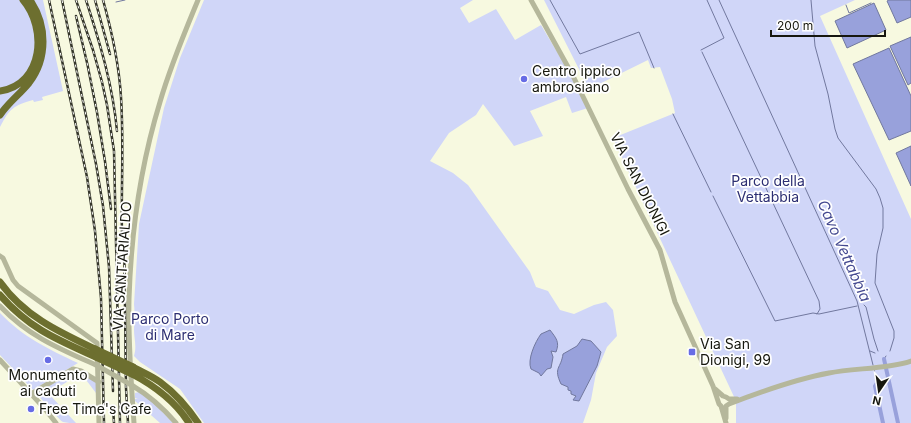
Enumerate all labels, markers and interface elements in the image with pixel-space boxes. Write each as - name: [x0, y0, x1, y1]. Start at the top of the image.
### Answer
- scale bar: [771, 12, 885, 38]
- text: 200 m: [777, 18, 813, 33]
- place label: Centro ippico ambrosiano: [532, 62, 621, 95]
- marker: Centro ippico ambrosiano: [519, 74, 529, 84]
- street label: VIA SAN DIONIGI: [607, 129, 674, 238]
- park label: Parco della Vettabbia: [731, 172, 805, 205]
- water label: Cavo Vettabbia: [814, 197, 875, 305]
- street label: VIA SANT'ARIALDO: [109, 201, 134, 331]
- park label: Parco Porto di Mare: [131, 310, 209, 343]
- place label: Via San Dionigi, 99: [700, 335, 771, 368]
- marker: Via San Dionigi, 99: [687, 347, 697, 357]
- marker: Monumento ai caduti: [43, 355, 53, 365]
- place label: Monumento ai caduti: [8, 366, 88, 399]
- north arrow: [859, 371, 899, 411]
- text: N: [871, 393, 882, 409]
- place label: Free Time's Cafe: [39, 400, 151, 417]
- marker: Free Time's Cafe: [26, 404, 36, 414]

